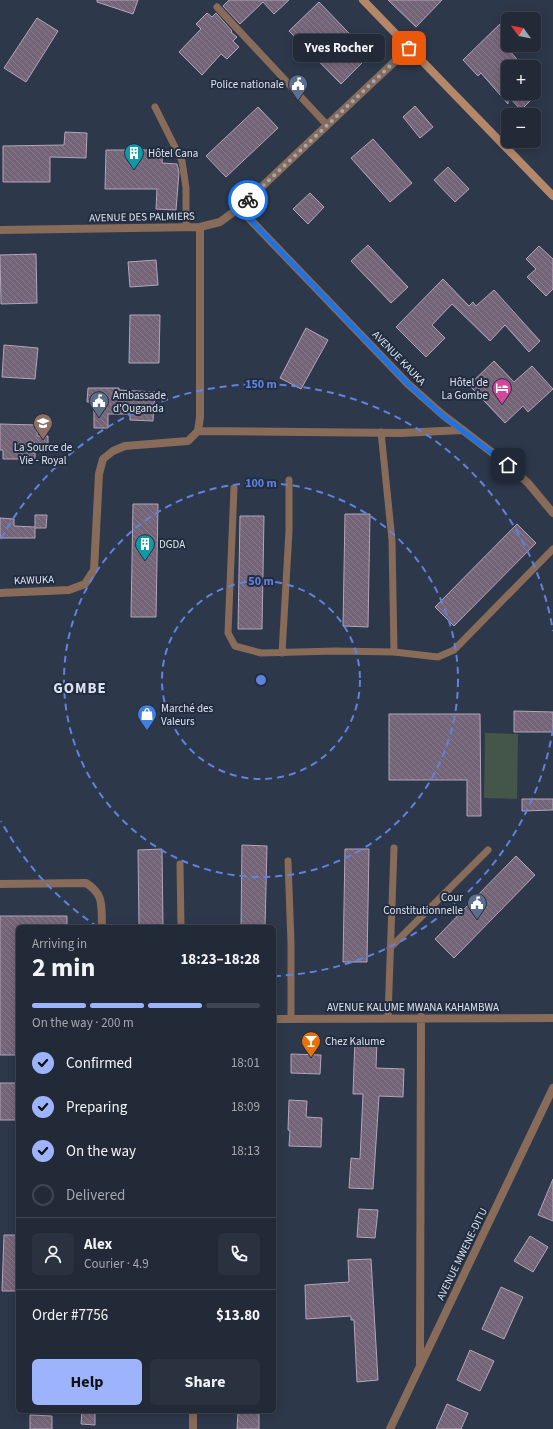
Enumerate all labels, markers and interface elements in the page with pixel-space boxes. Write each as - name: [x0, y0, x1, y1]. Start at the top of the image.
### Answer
- north arrow: [501, 12, 541, 52]
- map controls: [501, 12, 541, 148]
- pin: [392, 31, 426, 65]
- callout: Yves Rocher: [293, 34, 385, 62]
- icon: bag: [398, 37, 420, 59]
- text: Yves Rocher: [305, 39, 373, 57]
- button: +: [501, 60, 541, 100]
- public building icon: Police nationale: [287, 73, 309, 101]
- place label: Police nationale: [211, 77, 285, 92]
- button: −: [501, 108, 541, 148]
- building icon: Hôtel Cana: [123, 142, 145, 170]
- place label: Hôtel Cana: [148, 146, 198, 161]
- courier: [228, 180, 268, 220]
- icon: bike: [237, 189, 259, 211]
- street label: AVENUE DES PALMIERS: [89, 209, 195, 225]
- street label: AVENUE KAUKA: [369, 327, 429, 389]
- place label: Hôtel de La Gombe: [442, 375, 489, 403]
- text: 150 m: [245, 376, 277, 393]
- hotel icon: Hôtel de La Gombe: [491, 377, 513, 405]
- place label: Ambassade d'Ouganda: [113, 388, 166, 416]
- public building icon: Ambassade d'Ouganda: [88, 390, 110, 418]
- school or university icon: La Source de Vie - Royal: [32, 412, 54, 440]
- place label: La Source de Vie - Royal: [14, 440, 73, 468]
- pin: [491, 448, 525, 482]
- icon: home: [497, 454, 519, 476]
- text: 100 m: [245, 475, 277, 492]
- building icon: DGDA: [134, 533, 156, 561]
- place label: DGDA: [159, 537, 185, 552]
- street label: KAWUKA: [14, 572, 54, 588]
- text: 50 m: [248, 573, 274, 590]
- centre of rings: [254, 673, 268, 687]
- district label: GOMBE: [53, 678, 107, 699]
- place label: Marché des Valeurs: [161, 701, 213, 729]
- shop icon: Marché des Valeurs: [136, 703, 158, 731]
- place label: Cour Constitutionnelle: [383, 890, 464, 918]
- public building icon: Cour Constitutionnelle: [466, 892, 488, 920]
- text: Arriving in: [32, 935, 87, 953]
- text: 2 min: [32, 949, 95, 986]
- text: 18:23–18:28: [180, 949, 260, 970]
- street label: AVENUE KALUME MWANA KAHAMBWA: [327, 1000, 499, 1015]
- text: On the way · 200 m: [32, 1014, 134, 1032]
- bar icon: Chez Kalume: [300, 1030, 322, 1058]
- place label: Chez Kalume: [325, 1034, 385, 1049]
- icon: check: [32, 1052, 54, 1074]
- text: Confirmed: [66, 1053, 132, 1074]
- text: 18:01: [231, 1054, 260, 1072]
- icon: check: [32, 1096, 54, 1118]
- text: Preparing: [66, 1097, 127, 1118]
- text: 18:09: [231, 1098, 260, 1116]
- icon: check: [32, 1140, 54, 1162]
- text: On the way: [66, 1141, 136, 1162]
- text: 18:13: [231, 1142, 260, 1160]
- text: Delivered: [66, 1185, 125, 1206]
- street label: AVENUE MWENE-DITU: [433, 1205, 491, 1303]
- button: person: [32, 1233, 74, 1275]
- button: phone: [218, 1233, 260, 1275]
- text: Alex: [84, 1234, 112, 1255]
- text: Courier · 4.9: [84, 1255, 149, 1273]
- text: Order #7756: [32, 1305, 108, 1326]
- text: $13.80: [216, 1305, 260, 1326]
- button: Help: [32, 1359, 142, 1405]
- button: Share: [150, 1359, 260, 1405]

